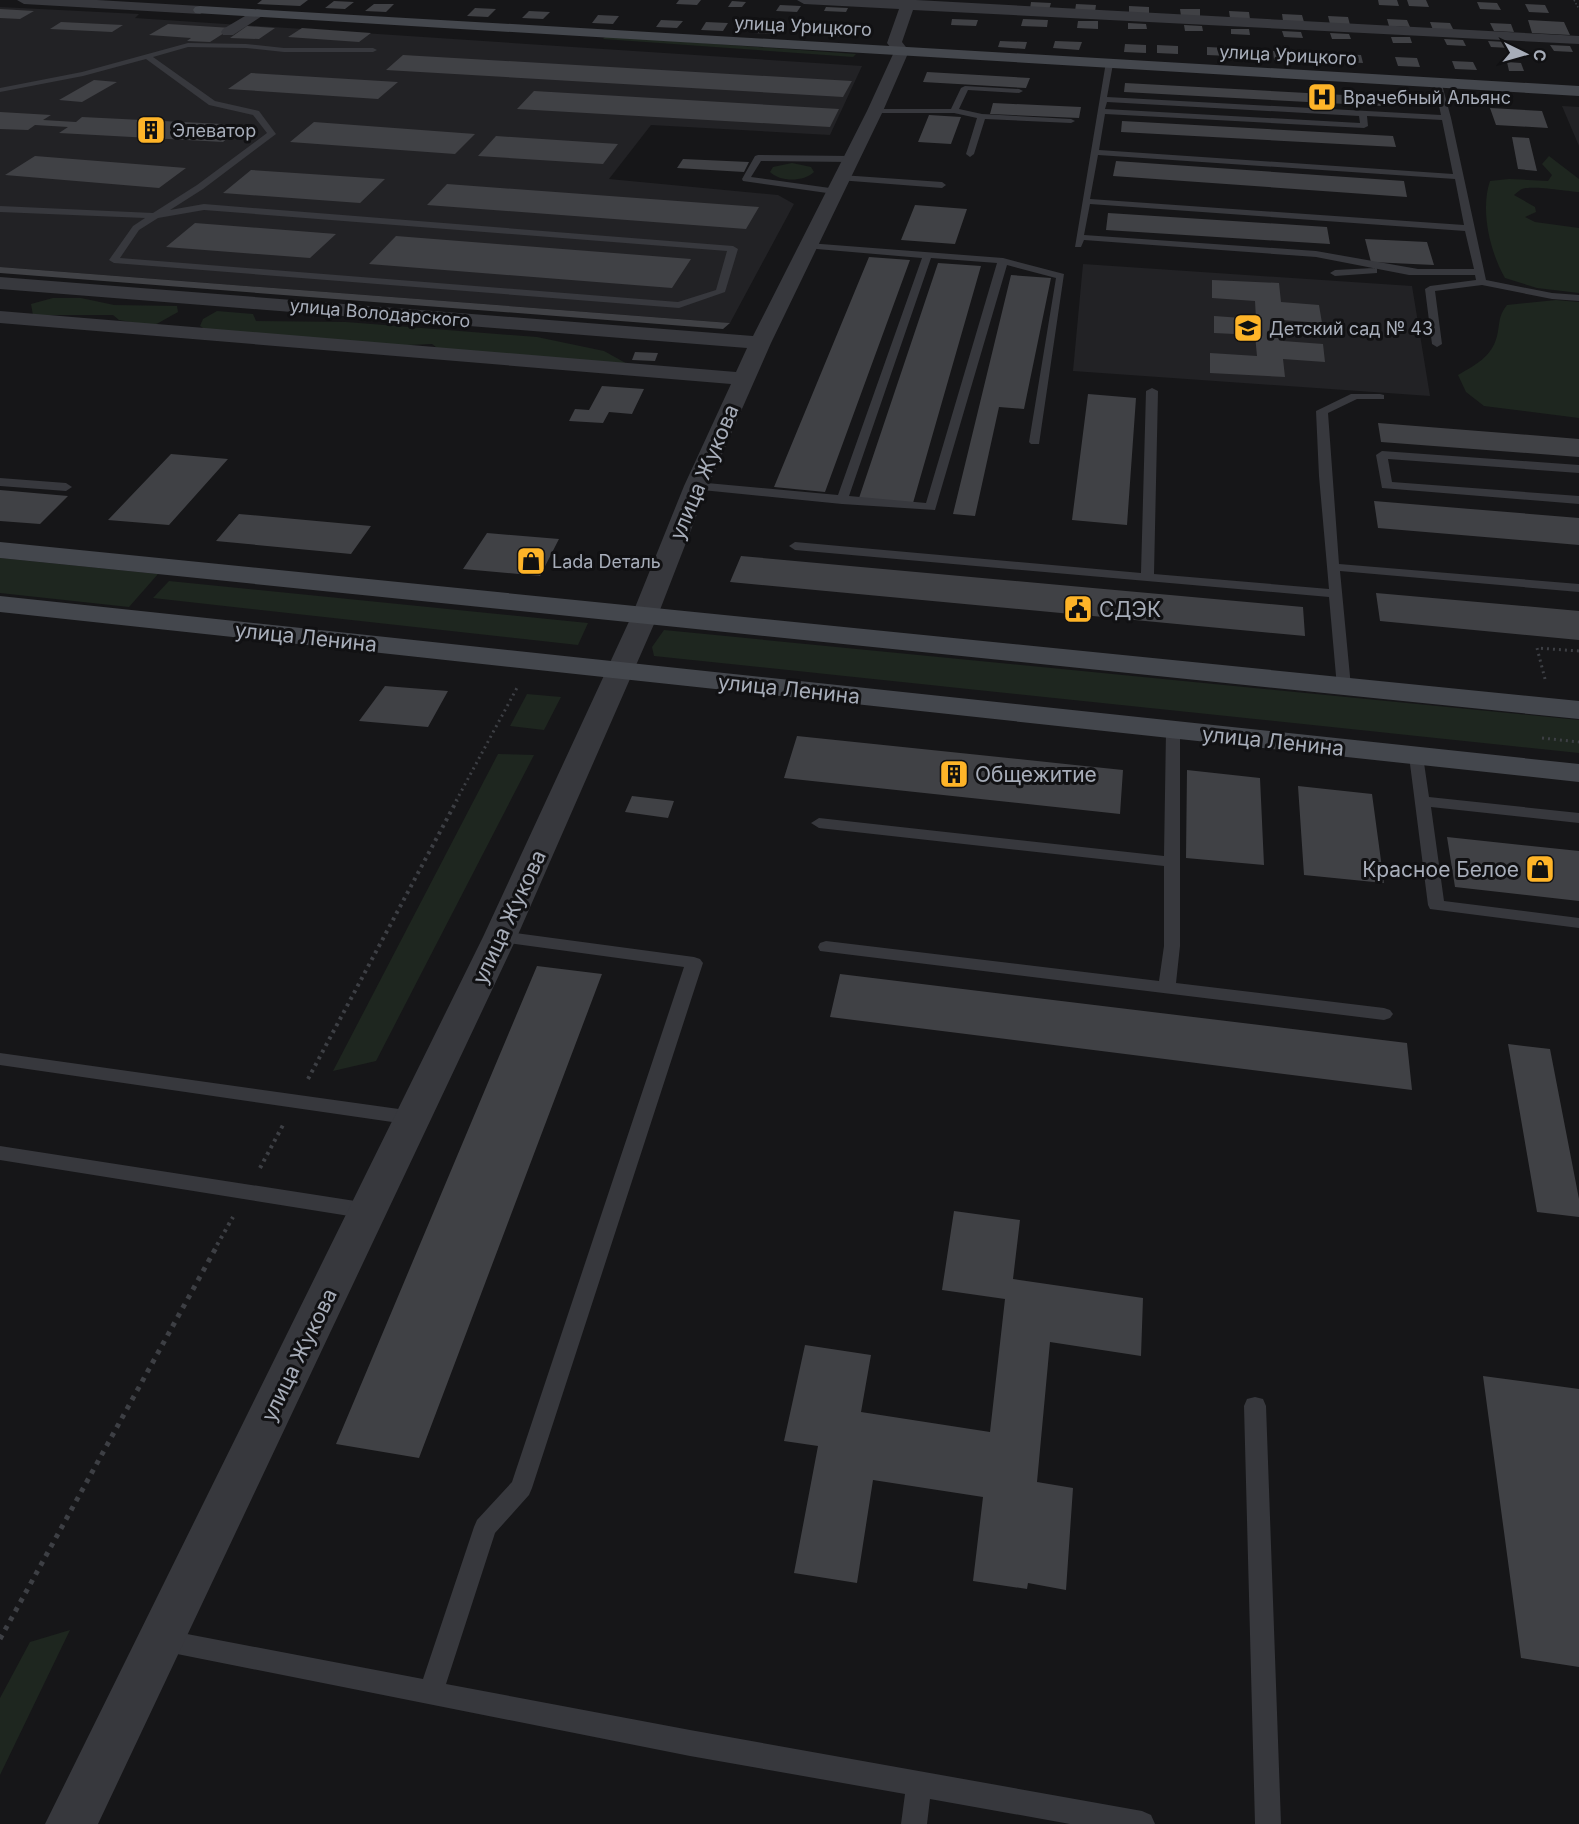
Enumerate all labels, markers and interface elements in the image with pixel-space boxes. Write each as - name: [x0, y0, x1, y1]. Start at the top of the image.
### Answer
- street label: улица Урицкого: [734, 12, 872, 40]
- north arrow: [1495, 24, 1555, 84]
- street label: улица Урицкого: [1219, 41, 1357, 69]
- text: С: [1529, 49, 1550, 62]
- hospital icon: Врачебный Альянс: [1306, 81, 1338, 113]
- place label: Врачебный Альянс: [1343, 87, 1511, 108]
- building icon: Элеватор: [135, 114, 167, 146]
- place label: Элеватор: [172, 120, 256, 141]
- street label: улица Володарского: [289, 295, 471, 331]
- school or university icon: Детский сад № 43: [1232, 312, 1264, 344]
- place label: Детский сад № 43: [1269, 318, 1433, 339]
- street label: улица Жукова: [664, 401, 744, 543]
- shop icon: Lada Dеталь: [515, 545, 547, 577]
- place label: Lada Dеталь: [552, 551, 661, 572]
- public building icon: СДЭК: [1062, 593, 1094, 625]
- place label: СДЭК: [1099, 597, 1161, 622]
- street label: улица Ленина: [234, 617, 378, 657]
- street label: улица Ленина: [717, 669, 861, 709]
- street label: улица Ленина: [1201, 721, 1345, 761]
- building icon: Общежитие: [938, 758, 970, 790]
- place label: Общежитие: [975, 762, 1097, 787]
- street label: улица Жукова: [467, 846, 551, 988]
- shop icon: Красное Белое: [1524, 853, 1556, 885]
- place label: Красное Белое: [1362, 857, 1519, 882]
- street label: улица Жукова: [256, 1284, 342, 1426]

